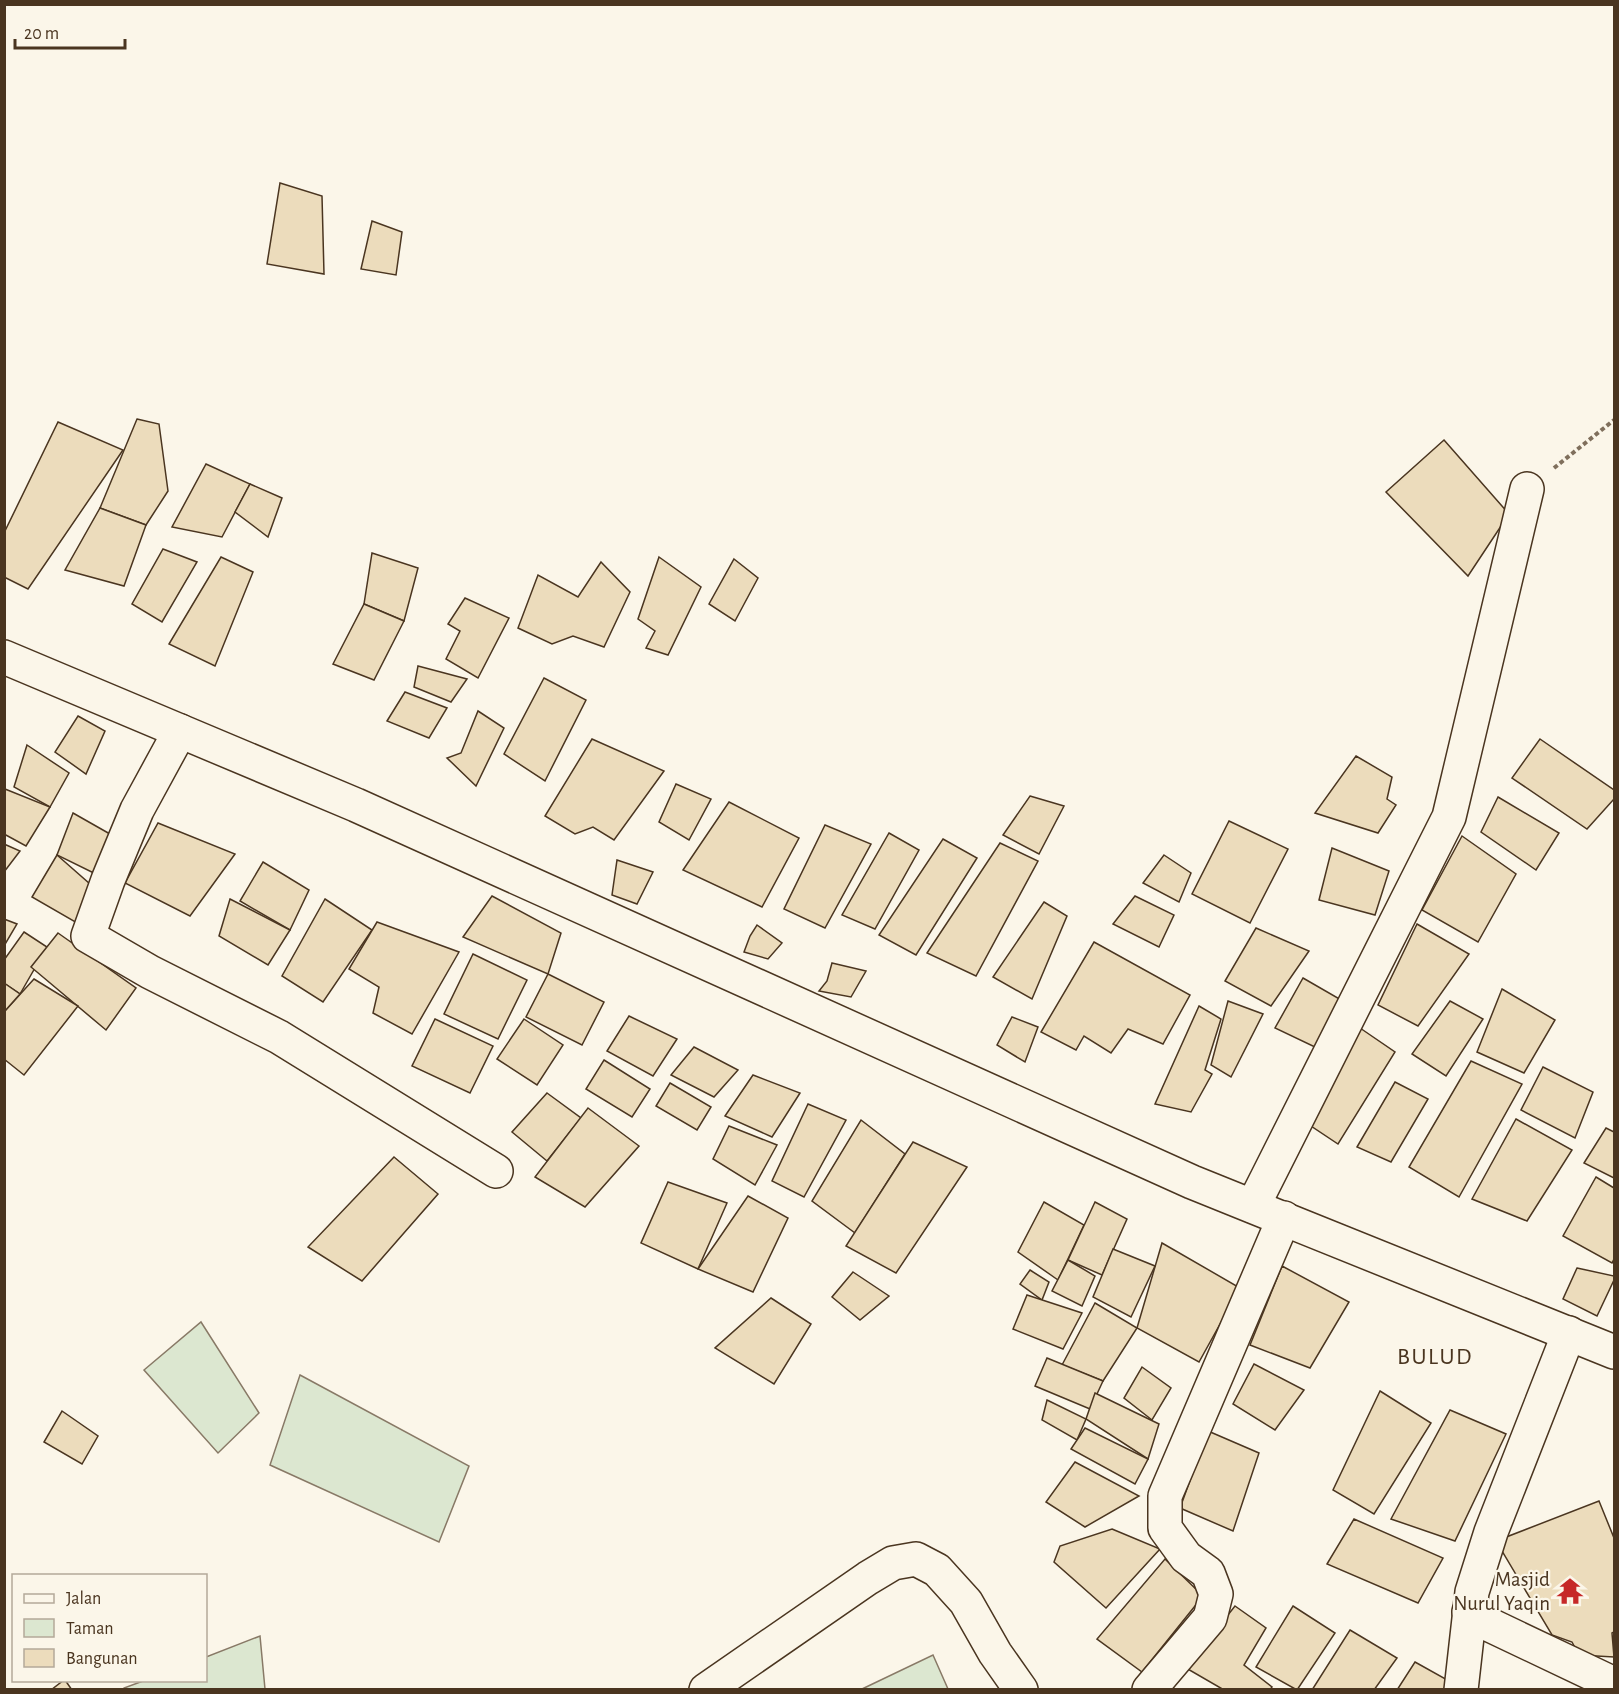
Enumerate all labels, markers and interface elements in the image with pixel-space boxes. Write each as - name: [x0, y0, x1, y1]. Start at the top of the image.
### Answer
- scale bar: [15, 12, 124, 50]
- text: 20 m: [24, 25, 59, 43]
- district label: BULUD: [1397, 1345, 1473, 1369]
- place label: Masjid Nurul Yaqin: [1453, 1569, 1550, 1614]
- legend: [12, 1574, 207, 1682]
- temple icon: Masjid Nurul Yaqin: [1555, 1576, 1585, 1606]
- text: Jalan: [66, 1590, 101, 1608]
- text: Taman: [66, 1620, 114, 1638]
- text: Bangunan: [66, 1650, 138, 1668]

